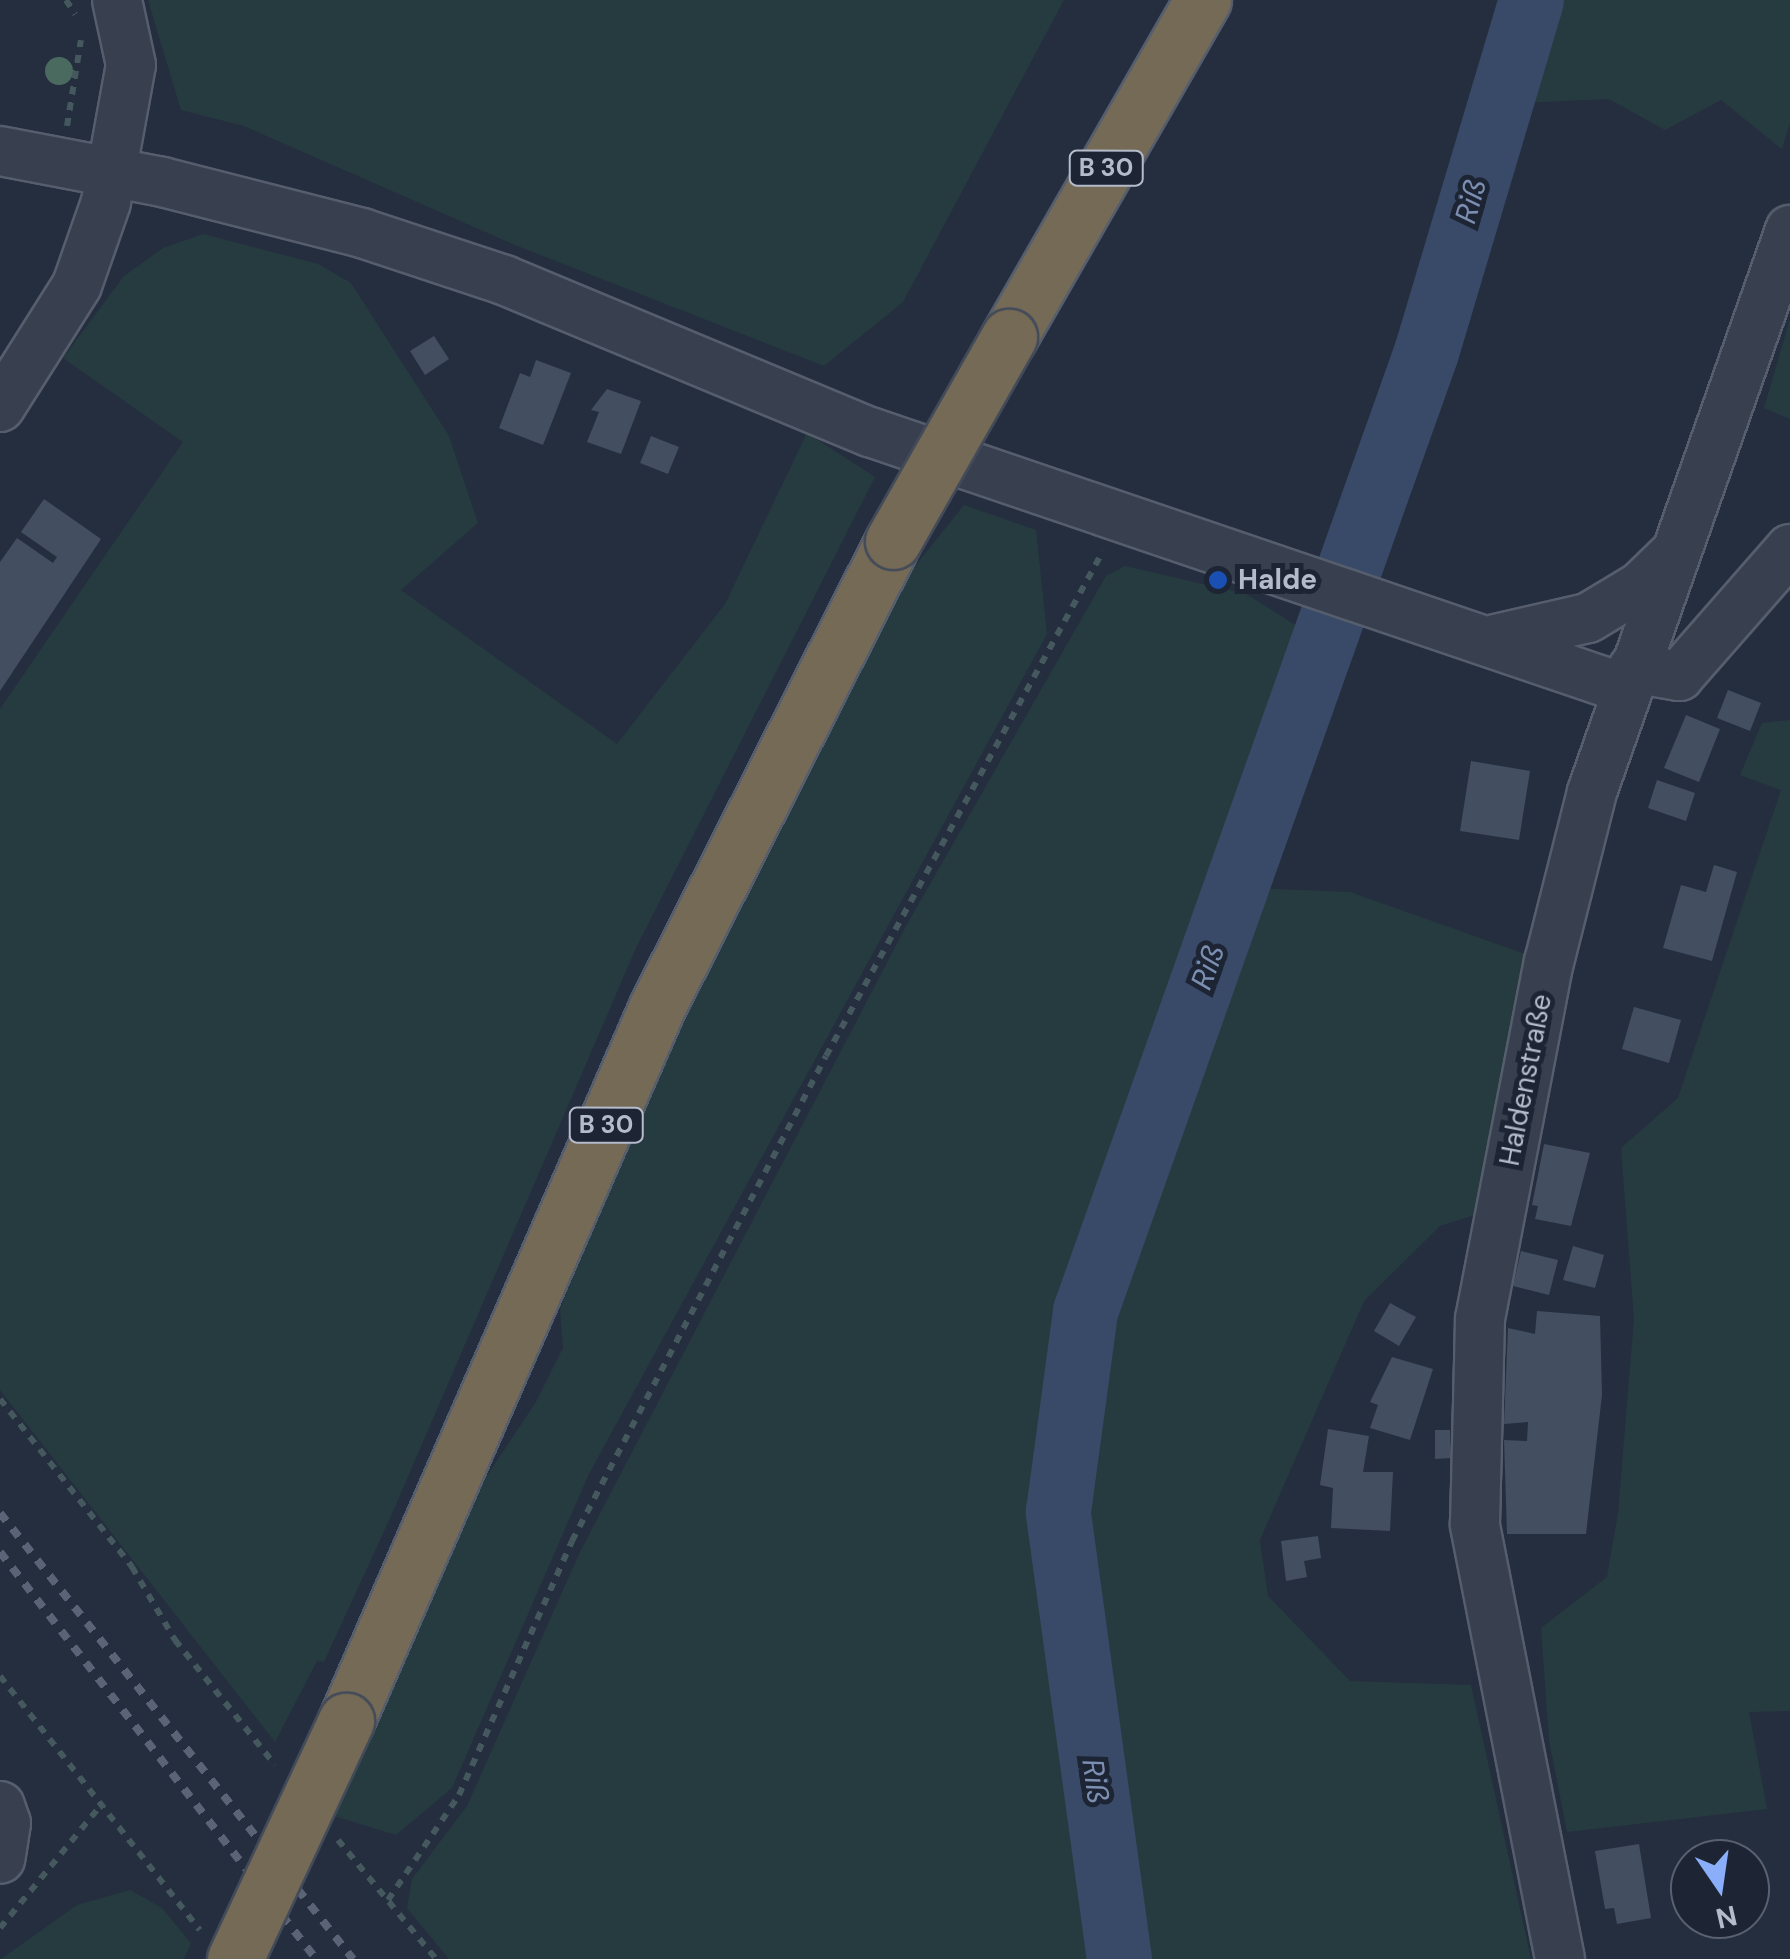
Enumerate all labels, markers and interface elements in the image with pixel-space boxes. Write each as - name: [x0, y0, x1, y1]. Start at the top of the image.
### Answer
- road number: B 30: [1068, 148, 1144, 188]
- water label: Riß: [1448, 174, 1494, 228]
- place label: Halde: [1238, 563, 1317, 597]
- marker: Halde: [1207, 569, 1229, 591]
- water label: Riß: [1183, 940, 1233, 994]
- street label: Haldenstraße: [1493, 991, 1559, 1169]
- road number: B 30: [568, 1105, 644, 1145]
- water label: Riß: [1074, 1756, 1116, 1806]
- north arrow: [1670, 1839, 1770, 1939]
- text: N: [1712, 1896, 1741, 1937]

